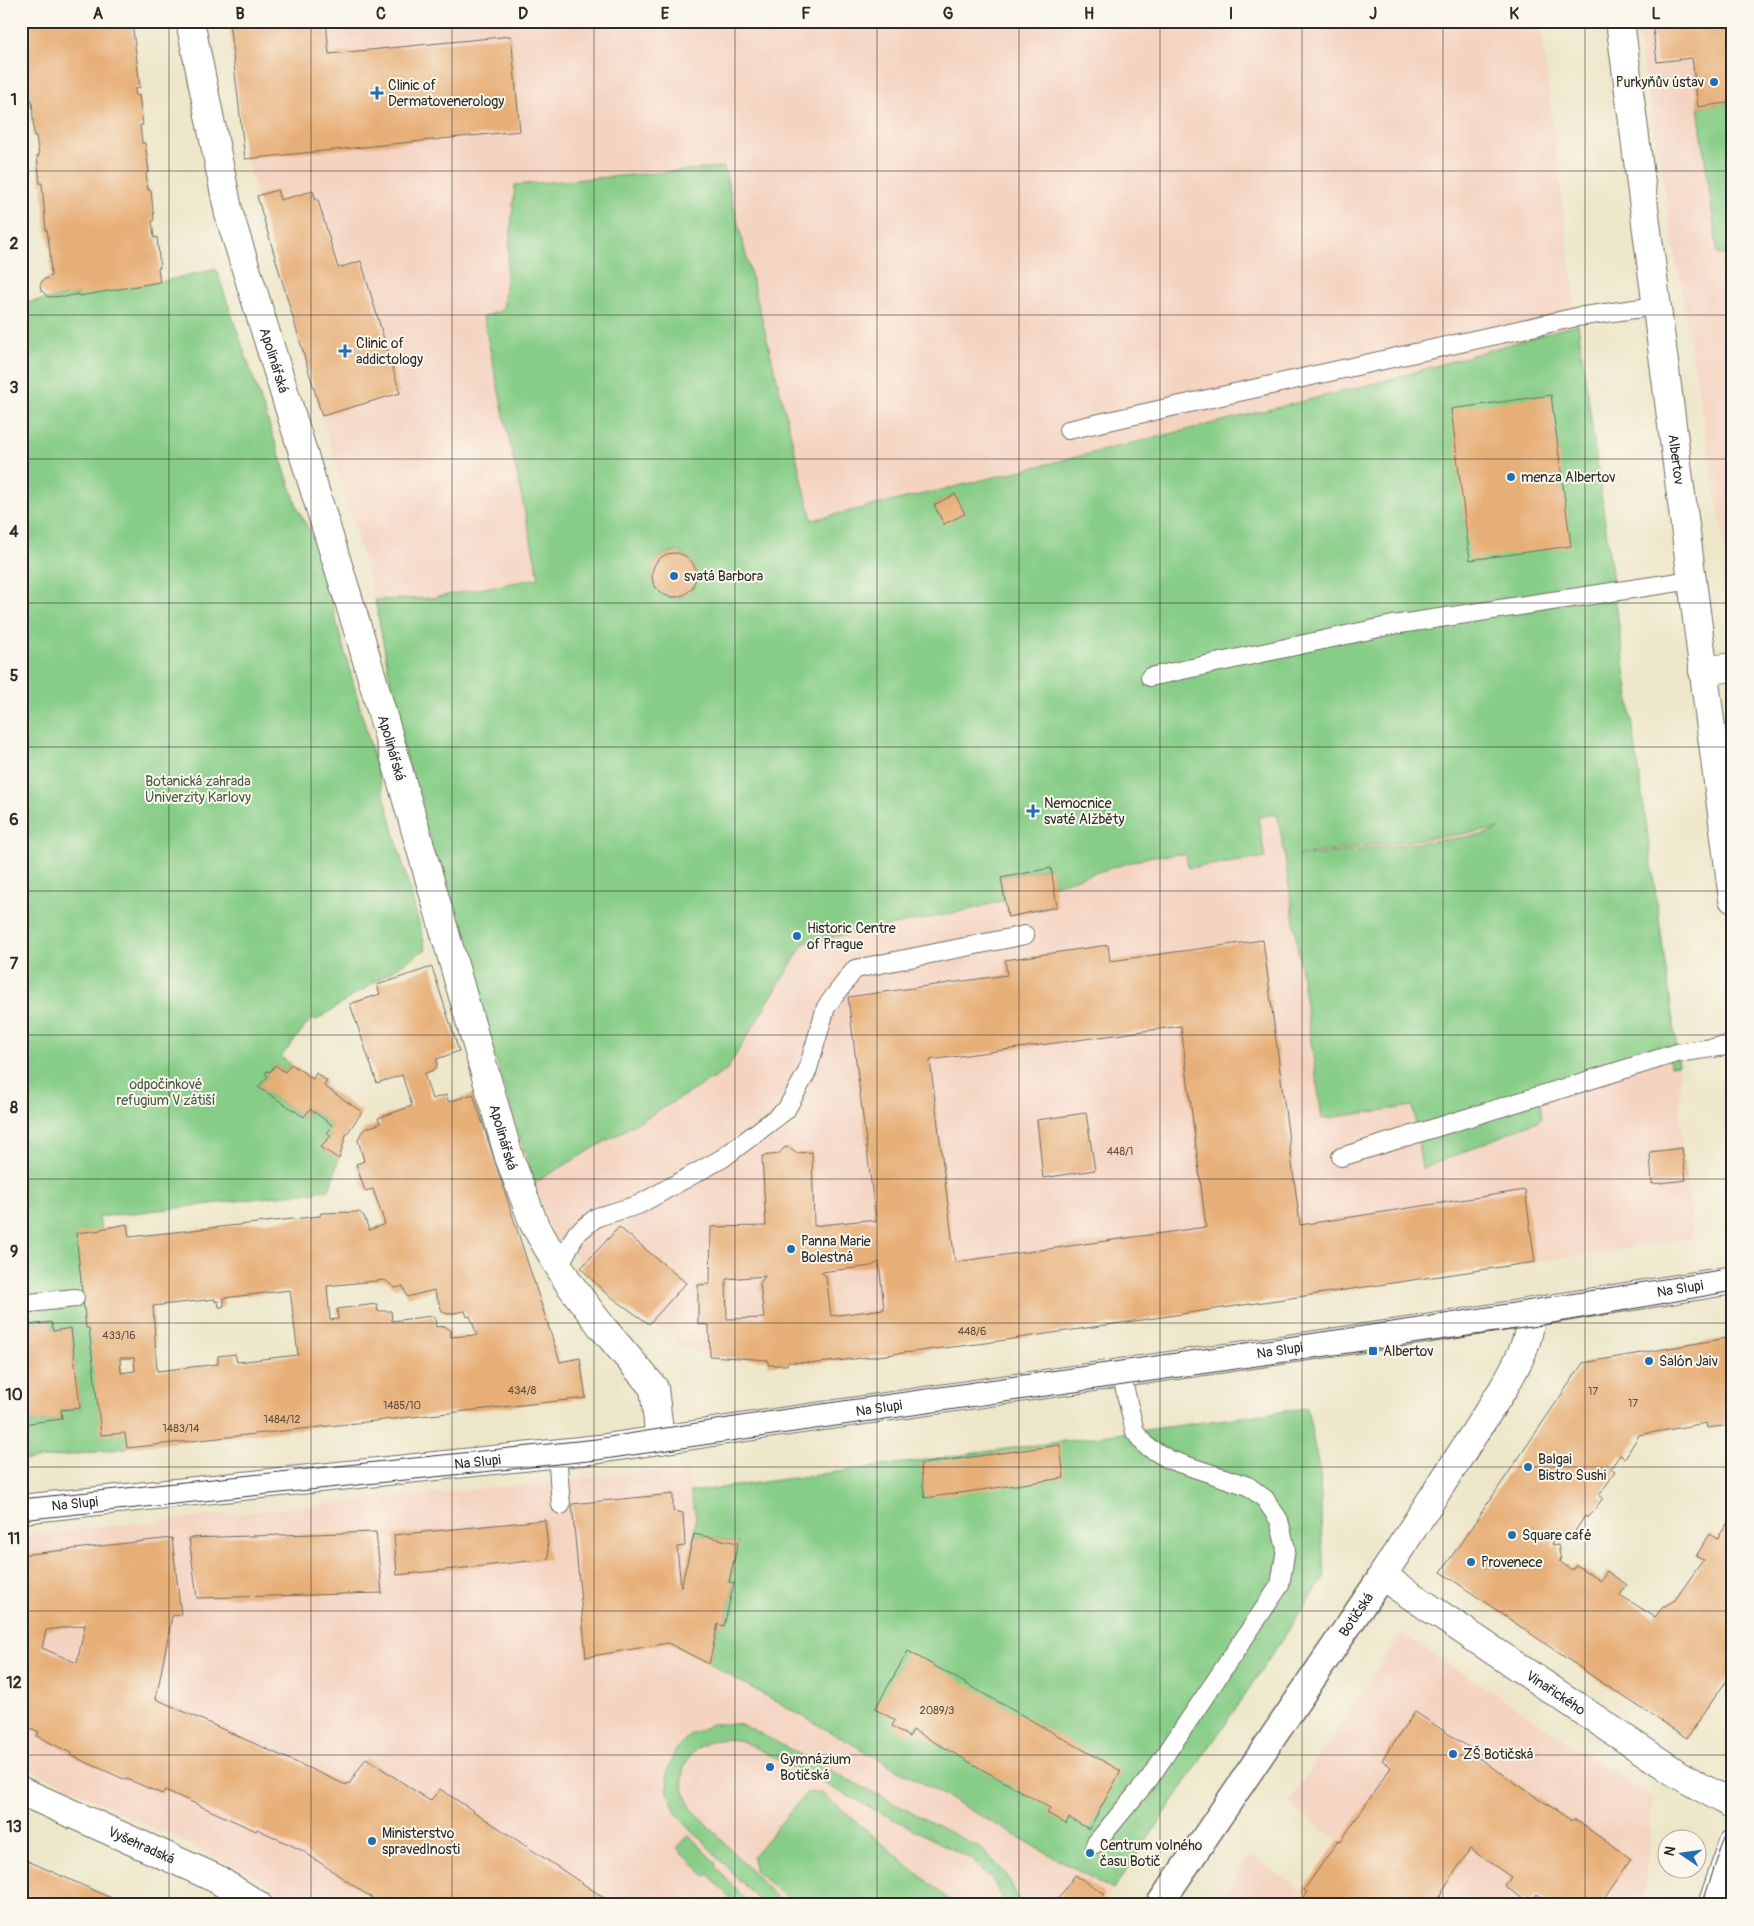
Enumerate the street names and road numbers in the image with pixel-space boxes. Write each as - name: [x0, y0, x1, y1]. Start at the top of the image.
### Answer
- street label: Apolinářská: [256, 326, 292, 395]
- street label: Albertov: [1664, 433, 1688, 486]
- street label: Apolinářská: [374, 713, 409, 783]
- street label: Apolinářská: [485, 1102, 521, 1172]
- street label: Na Slupi: [1656, 1277, 1705, 1301]
- street label: Na Slupi: [1256, 1339, 1305, 1362]
- street label: Na Slupi: [855, 1397, 904, 1420]
- street label: Na Slupi: [453, 1451, 502, 1473]
- street label: Na Slupi: [51, 1493, 99, 1515]
- street label: Botičská: [1335, 1589, 1377, 1640]
- street label: Vinařického: [1523, 1667, 1589, 1719]
- street label: Vyšehradská: [105, 1823, 177, 1868]

